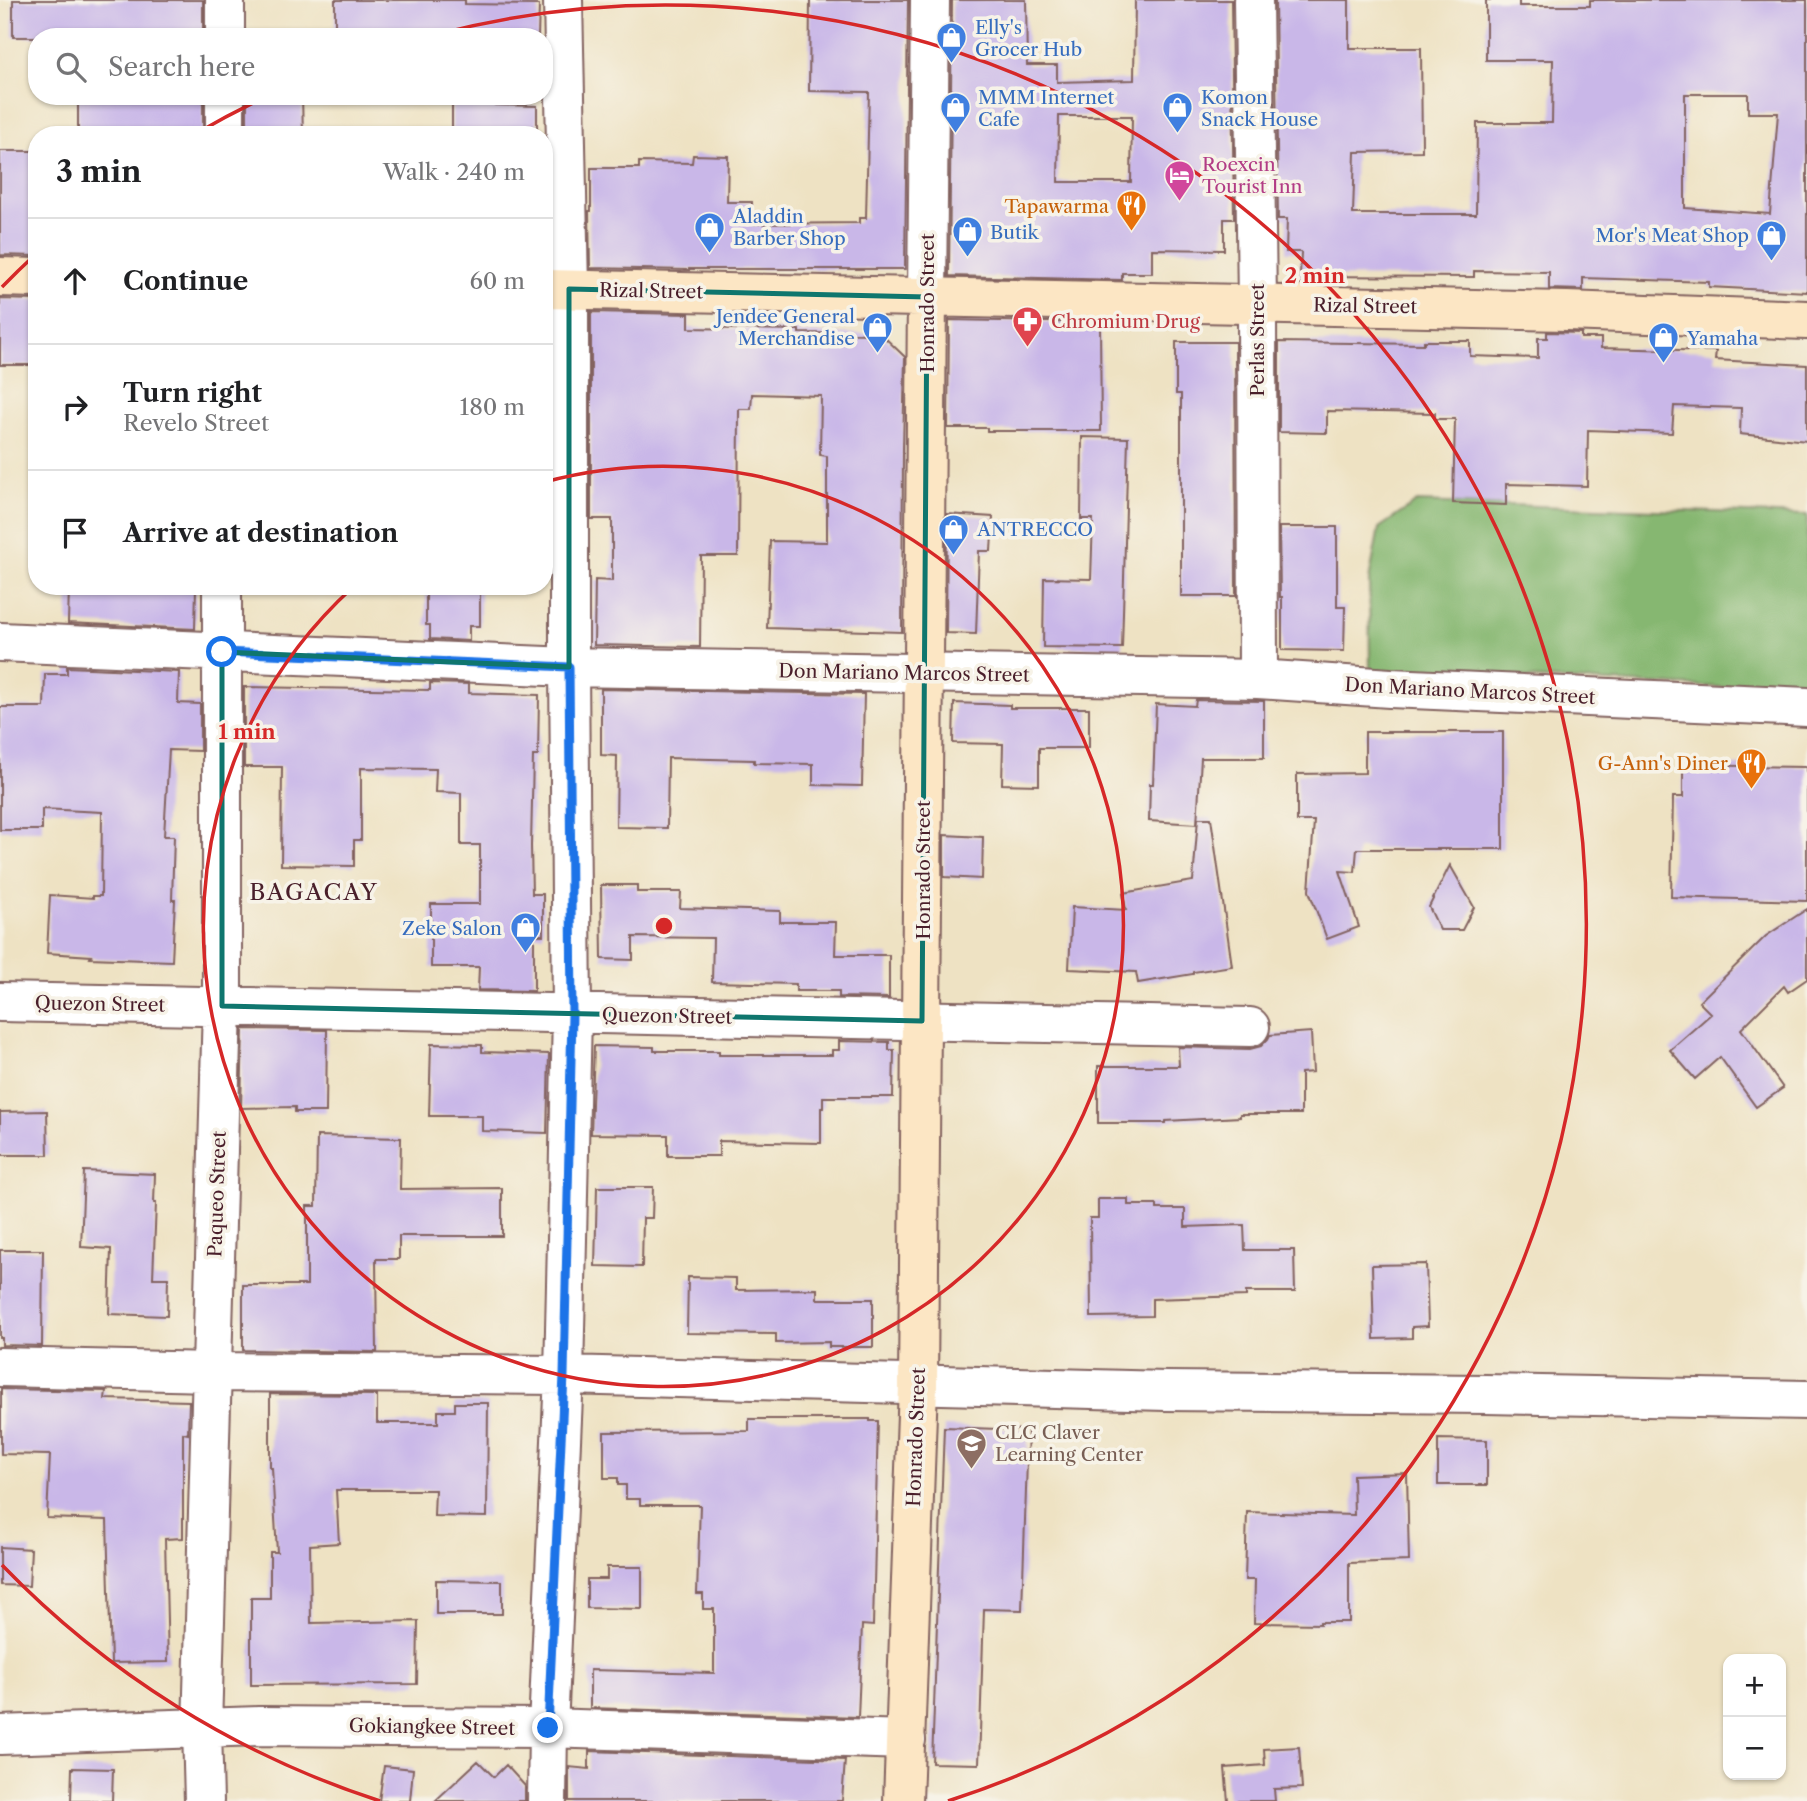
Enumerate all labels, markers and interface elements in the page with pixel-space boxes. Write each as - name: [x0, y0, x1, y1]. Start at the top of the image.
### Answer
- place label: Elly's Grocer Hub: [975, 16, 1082, 61]
- shop icon: Elly's Grocer Hub: [935, 21, 969, 65]
- search box: [28, 28, 553, 105]
- icon: search: [52, 48, 90, 86]
- text: Search here: [108, 51, 255, 83]
- place label: MMM Internet Cafe: [978, 86, 1115, 131]
- place label: Komon Snack House: [1201, 86, 1318, 131]
- shop icon: MMM Internet Cafe: [938, 91, 972, 135]
- shop icon: Komon Snack House: [1161, 91, 1195, 135]
- text: 3 min: [56, 153, 142, 190]
- place label: Roexcin Tourist Inn: [1202, 153, 1303, 198]
- text: Walk · 240 m: [383, 158, 525, 186]
- hotel icon: Roexcin Tourist Inn: [1162, 158, 1196, 202]
- restaurant icon: Tapawarma: [1115, 189, 1149, 233]
- place label: Tapawarma: [1004, 195, 1109, 218]
- place label: Aladdin Barber Shop: [732, 205, 846, 250]
- shop icon: Aladdin Barber Shop: [693, 210, 727, 254]
- shop icon: Butik: [950, 215, 984, 259]
- shop icon: Mor's Meat Shop: [1755, 218, 1789, 262]
- place label: Butik: [990, 221, 1039, 244]
- place label: Mor's Meat Shop: [1595, 224, 1749, 247]
- street label: Honrado Street: [916, 233, 939, 373]
- icon: ahead: [56, 262, 94, 300]
- text: 2 min: [1285, 263, 1346, 288]
- text: Continue: [123, 265, 248, 297]
- text: 60 m: [469, 267, 525, 295]
- street label: Rizal Street: [599, 279, 703, 303]
- street label: Perlas Street: [1246, 283, 1269, 397]
- street label: Rizal Street: [1313, 294, 1417, 318]
- pharmacy icon: Chromium Drug: [1011, 304, 1045, 348]
- place label: Jendee General Merchandise: [713, 305, 855, 350]
- shop icon: Jendee General Merchandise: [861, 310, 895, 354]
- place label: Chromium Drug: [1051, 310, 1201, 333]
- shop icon: Yamaha: [1647, 321, 1681, 365]
- place label: Yamaha: [1686, 327, 1758, 350]
- text: Turn right: [123, 377, 262, 409]
- icon: right: [56, 388, 94, 426]
- text: 180 m: [460, 393, 525, 421]
- text: Revelo Street: [123, 409, 269, 437]
- shop icon: ANTRECCO: [937, 512, 971, 556]
- icon: arrive: [56, 514, 94, 552]
- text: Arrive at destination: [123, 517, 398, 549]
- place label: ANTRECCO: [976, 518, 1093, 541]
- route start: [206, 636, 237, 667]
- street label: Don Mariano Marcos Street: [778, 659, 1030, 687]
- street label: Don Mariano Marcos Street: [1344, 673, 1596, 709]
- text: 1 min: [218, 719, 276, 744]
- restaurant icon: G-Ann's Diner: [1734, 746, 1768, 790]
- place label: G-Ann's Diner: [1598, 752, 1728, 775]
- street label: Honrado Street: [912, 800, 935, 940]
- district label: BAGACAY: [249, 878, 379, 906]
- shop icon: Zeke Salon: [508, 911, 542, 955]
- centre of rings: [652, 914, 676, 938]
- place label: Zeke Salon: [402, 917, 502, 940]
- street label: Quezon Street: [35, 991, 166, 1017]
- street label: Quezon Street: [602, 1003, 733, 1029]
- street label: Paqueo Street: [203, 1130, 231, 1258]
- street label: Honrado Street: [902, 1367, 930, 1507]
- place label: CLC Claver Learning Center: [995, 1421, 1143, 1466]
- school or university icon: CLC Claver Learning Center: [955, 1426, 989, 1470]
- map controls: [1723, 1654, 1786, 1780]
- button: +: [1723, 1654, 1786, 1717]
- route end: [532, 1712, 563, 1743]
- street label: Gokiangkee Street: [349, 1714, 516, 1740]
- button: −: [1723, 1717, 1786, 1780]

